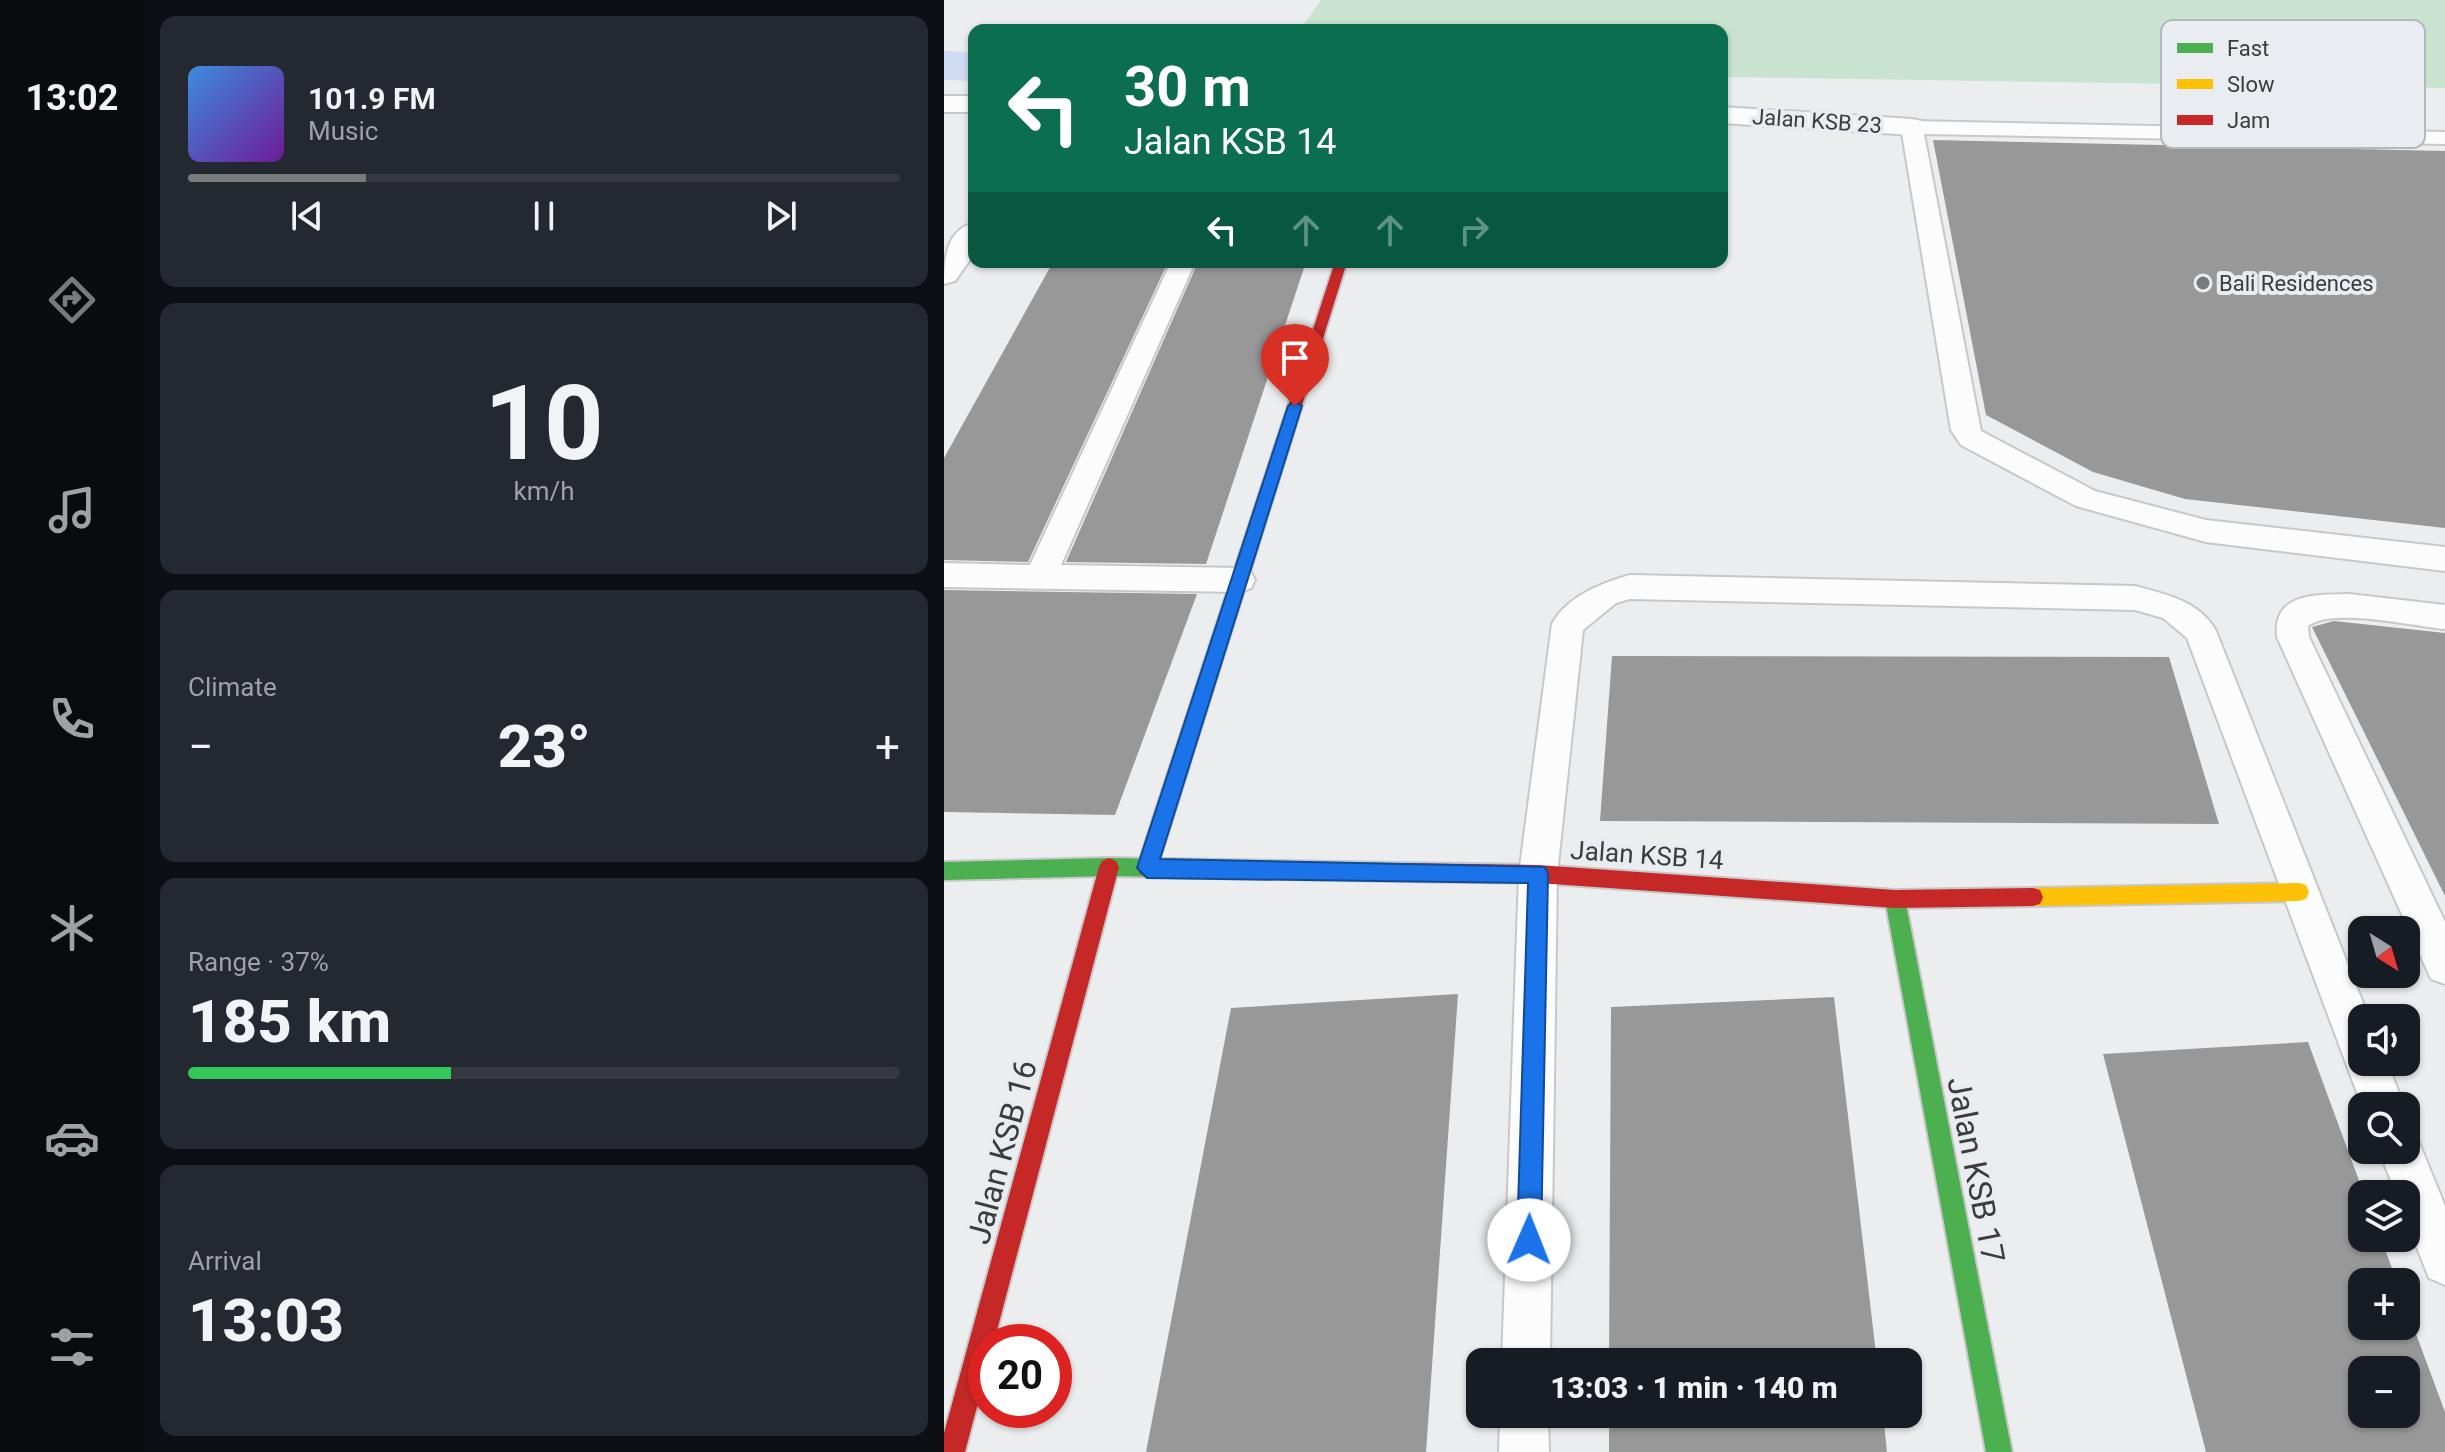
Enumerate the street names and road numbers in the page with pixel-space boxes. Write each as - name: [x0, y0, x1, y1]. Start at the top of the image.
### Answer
- street label: Jalan KSB 23: [1751, 104, 1883, 138]
- street label: Jalan KSB 14: [1569, 835, 1725, 875]
- street label: Jalan KSB 16: [959, 1056, 1045, 1248]
- street label: Jalan KSB 17: [1939, 1074, 2013, 1266]

